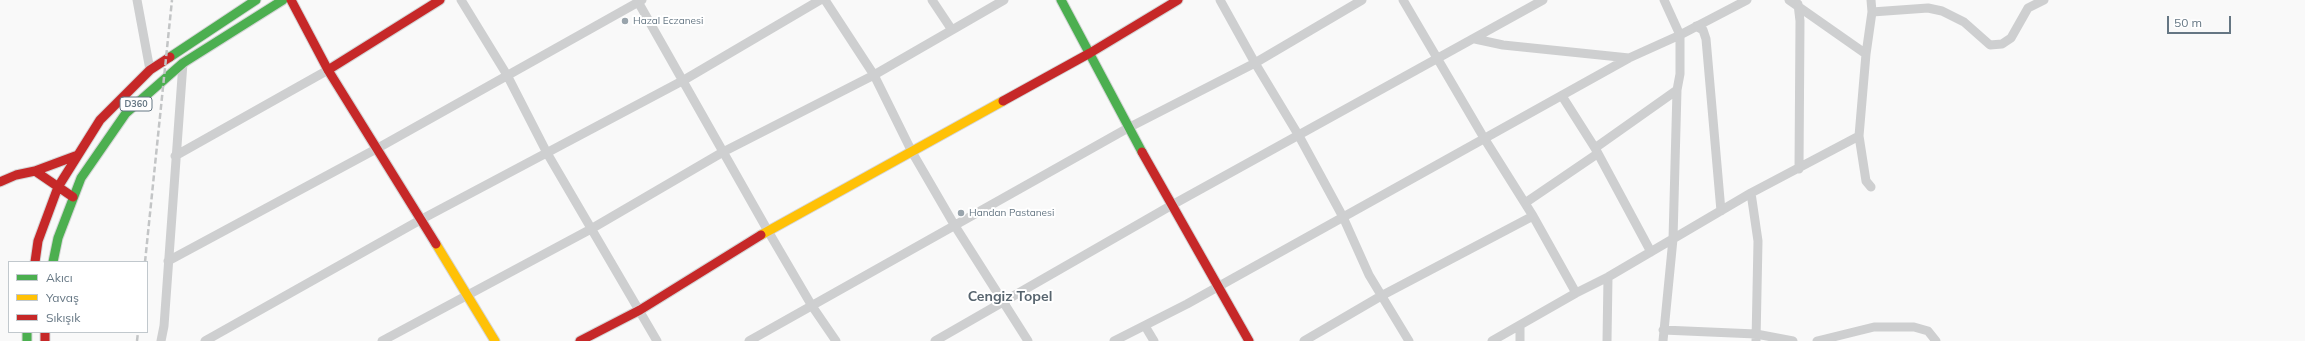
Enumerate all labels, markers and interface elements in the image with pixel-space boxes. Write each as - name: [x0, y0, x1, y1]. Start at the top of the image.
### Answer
- scale bar: [2169, 8, 2233, 34]
- place label: Hazal Eczanesi: [633, 15, 703, 27]
- text: 50 m: [2174, 15, 2202, 30]
- marker: Hazal Eczanesi: [620, 16, 630, 26]
- road number: D360: [120, 97, 152, 111]
- place label: Handan Pastanesi: [969, 207, 1054, 219]
- marker: Handan Pastanesi: [956, 208, 966, 218]
- legend: [8, 261, 148, 333]
- text: Akıcı: [46, 270, 73, 285]
- district label: Cengiz Topel: [968, 289, 1052, 305]
- text: Yavaş: [46, 290, 79, 305]
- text: Sıkışık: [46, 310, 80, 325]

